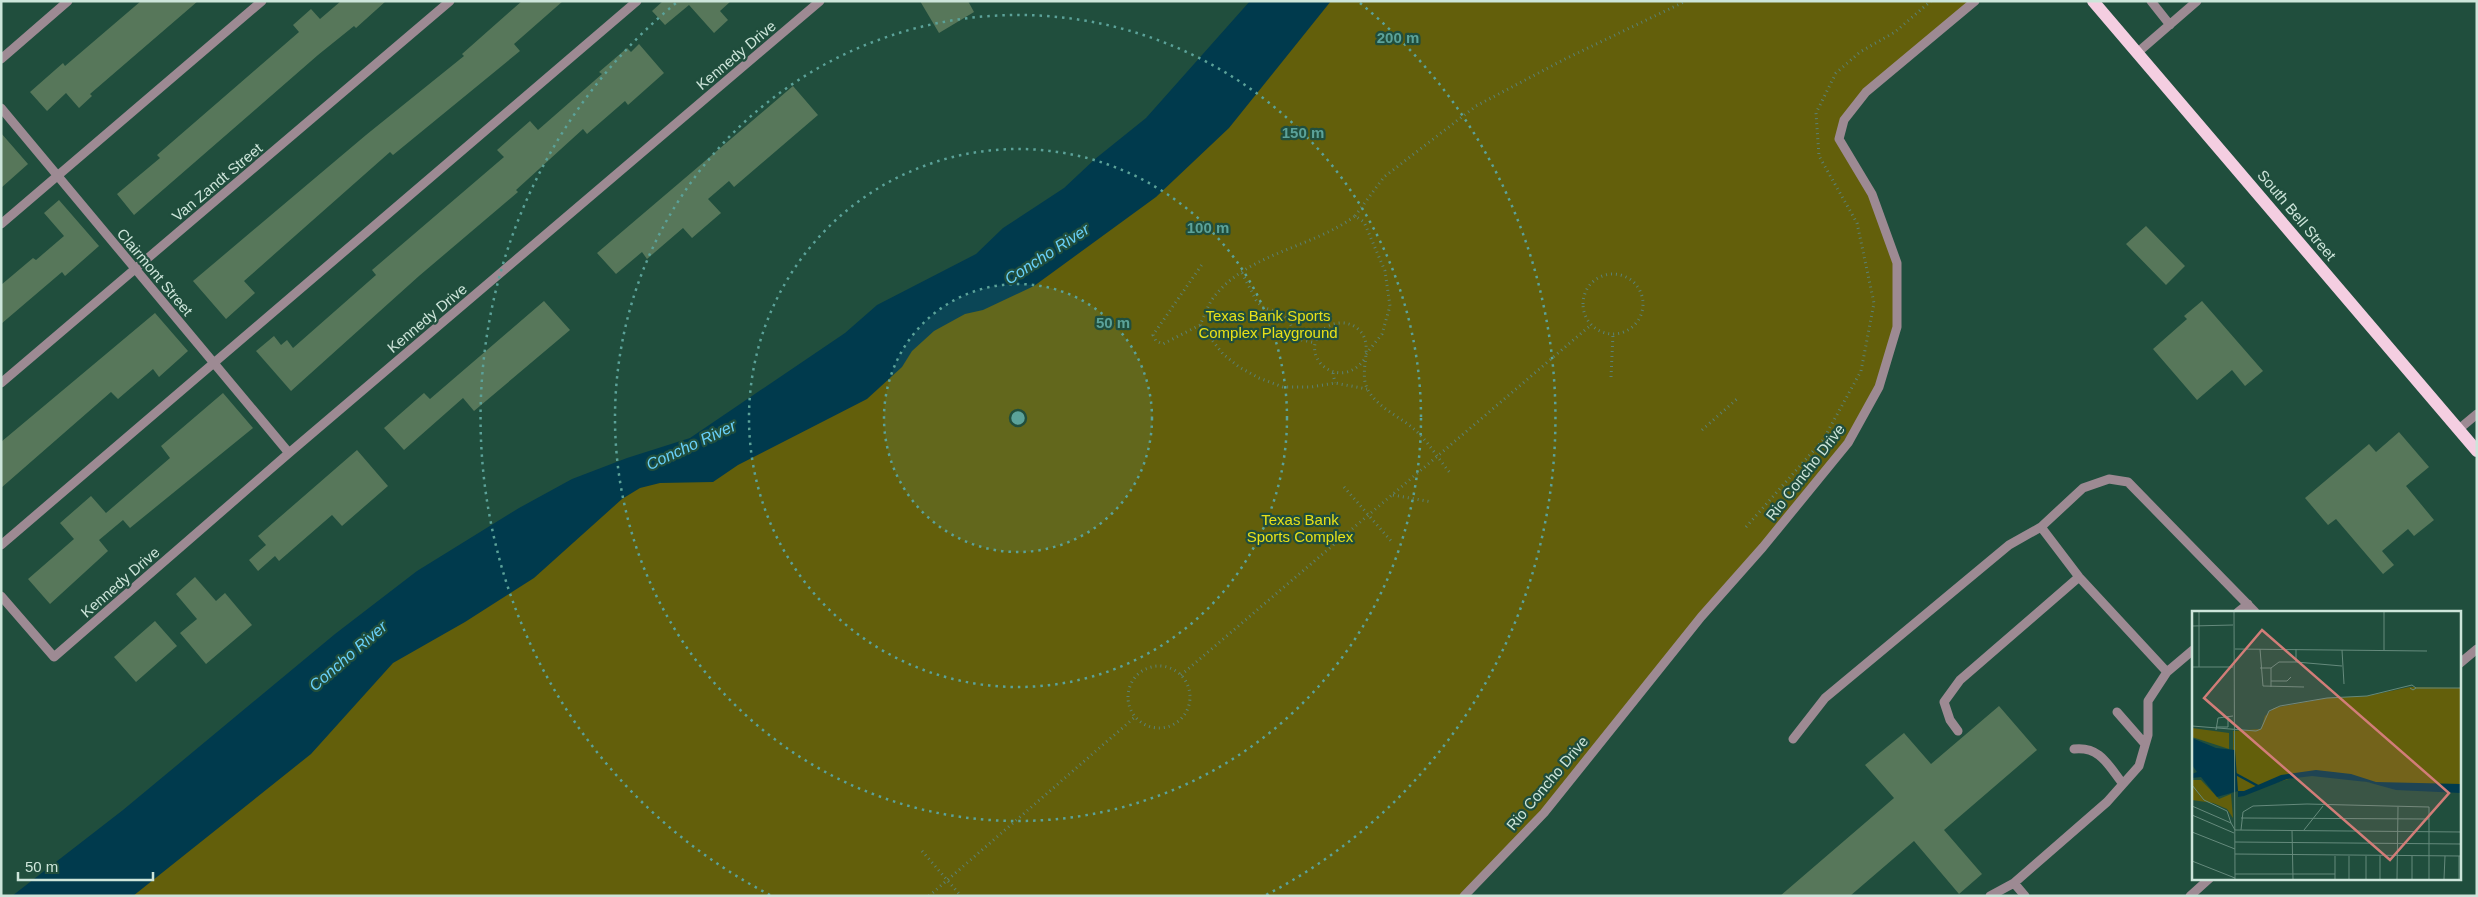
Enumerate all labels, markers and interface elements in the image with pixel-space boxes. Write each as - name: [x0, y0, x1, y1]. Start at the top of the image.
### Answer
- street label: Kennedy Drive: [693, 17, 779, 93]
- text: 200 m: [1377, 29, 1419, 46]
- text: 150 m: [1282, 124, 1324, 141]
- street label: Van Zandt Street: [169, 139, 266, 225]
- street label: South Bell Street: [2254, 166, 2340, 264]
- text: 100 m: [1187, 219, 1229, 236]
- water label: Concho River: [1002, 220, 1093, 288]
- street label: Clairmont Street: [114, 225, 197, 320]
- street label: Kennedy Drive: [384, 280, 470, 356]
- park label: Texas Bank Sports Complex Playground: [1198, 307, 1338, 341]
- text: 50 m: [1096, 314, 1130, 331]
- centre of rings: [1009, 409, 1027, 427]
- water label: Concho River: [643, 417, 739, 473]
- street label: Rio Concho Drive: [1762, 420, 1848, 524]
- park label: Texas Bank Sports Complex: [1247, 511, 1354, 545]
- street label: Kennedy Drive: [77, 543, 163, 621]
- inset map: [2192, 611, 2460, 880]
- water label: Concho River: [306, 617, 391, 694]
- street label: Rio Concho Drive: [1503, 733, 1591, 833]
- scale bar: [18, 850, 152, 882]
- text: 50 m: [25, 858, 58, 875]

